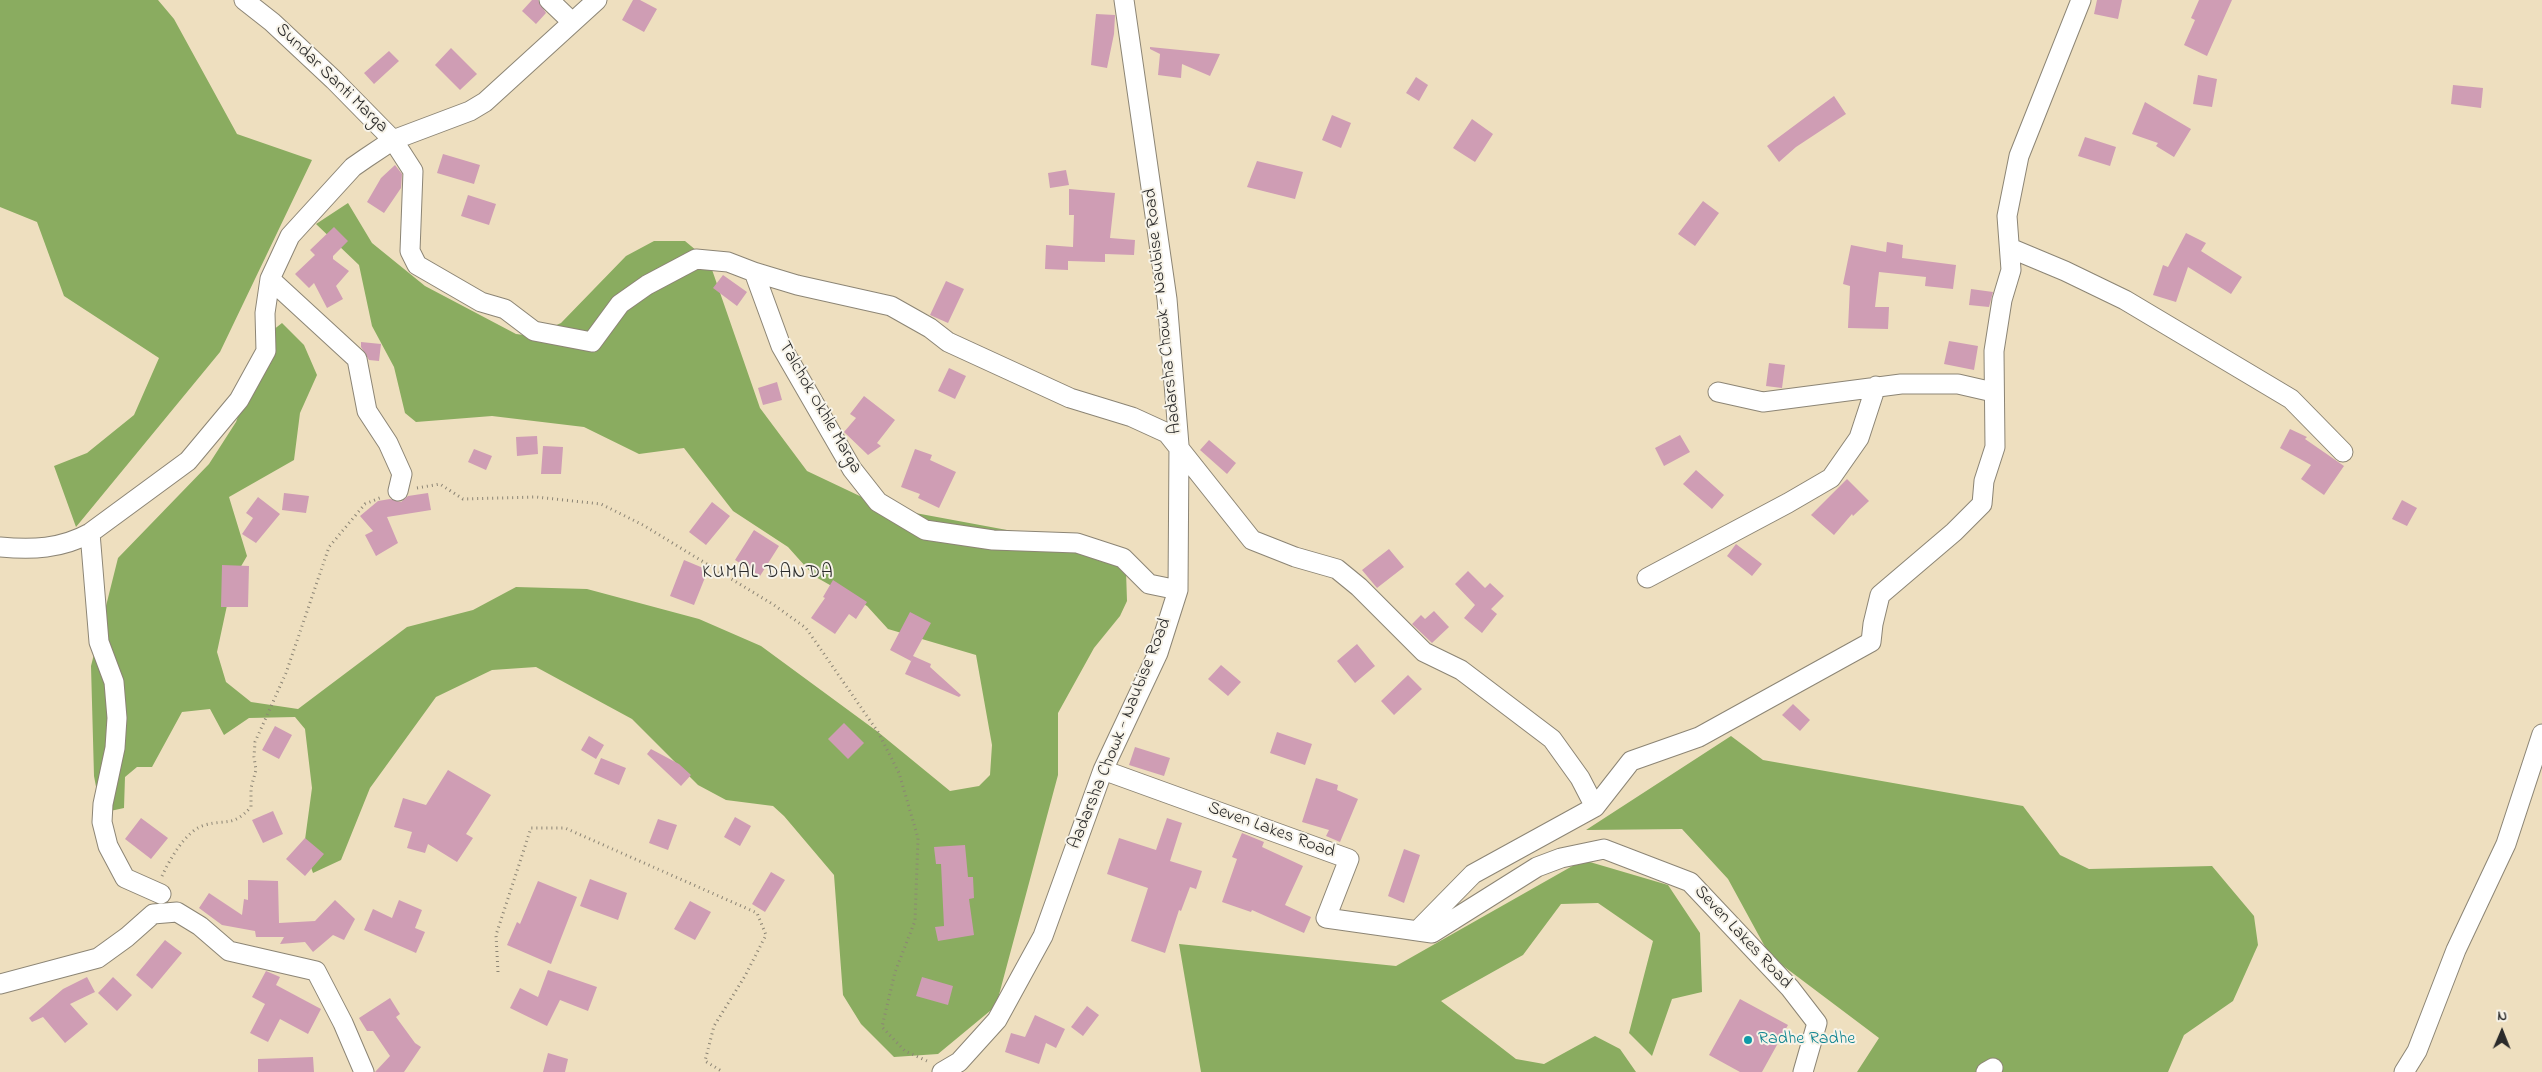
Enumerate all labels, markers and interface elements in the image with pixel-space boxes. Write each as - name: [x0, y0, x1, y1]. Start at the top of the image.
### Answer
- street label: Sundar Santi Marga: [270, 20, 392, 138]
- street label: Aadarsha Chowk - Naubise Road: [1140, 187, 1188, 435]
- street label: Talchok Okhle Marga: [772, 338, 866, 478]
- district label: KUMAL DANDA: [701, 563, 835, 585]
- street label: Aadarsha Chowk - Naubise Road: [1065, 616, 1177, 852]
- street label: Seven Lakes Road: [1204, 798, 1338, 864]
- street label: Seven Lakes Road: [1689, 882, 1795, 994]
- text: N: [2497, 1006, 2507, 1027]
- north arrow: [2477, 1007, 2527, 1057]
- place label: Radhe Radhe: [1758, 1029, 1855, 1051]
- marker: Radhe Radhe: [1742, 1034, 1754, 1046]

